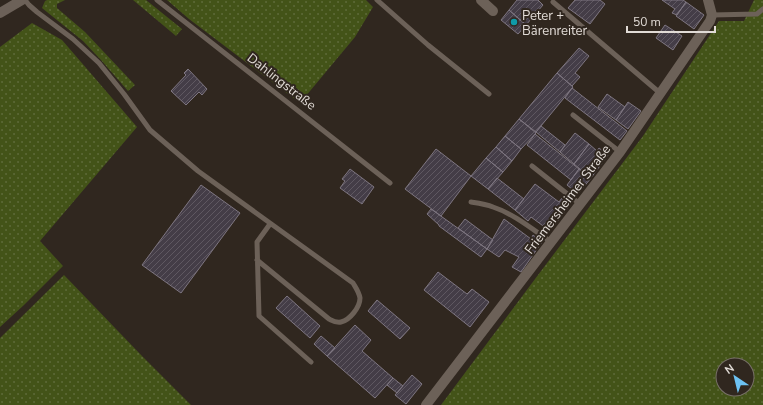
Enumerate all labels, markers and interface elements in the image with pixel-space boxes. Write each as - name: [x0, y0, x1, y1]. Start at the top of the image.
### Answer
- place label: Peter + Bärenreiter: [522, 7, 587, 40]
- scale bar: [627, 8, 715, 34]
- text: 50 m: [633, 14, 661, 30]
- marker: Peter + Bärenreiter: [509, 17, 519, 27]
- street label: Dahlingstraße: [243, 49, 320, 114]
- street label: Friemersheimer Straße: [521, 141, 615, 258]
- north arrow: [715, 357, 755, 397]
- text: N: [722, 361, 737, 378]

